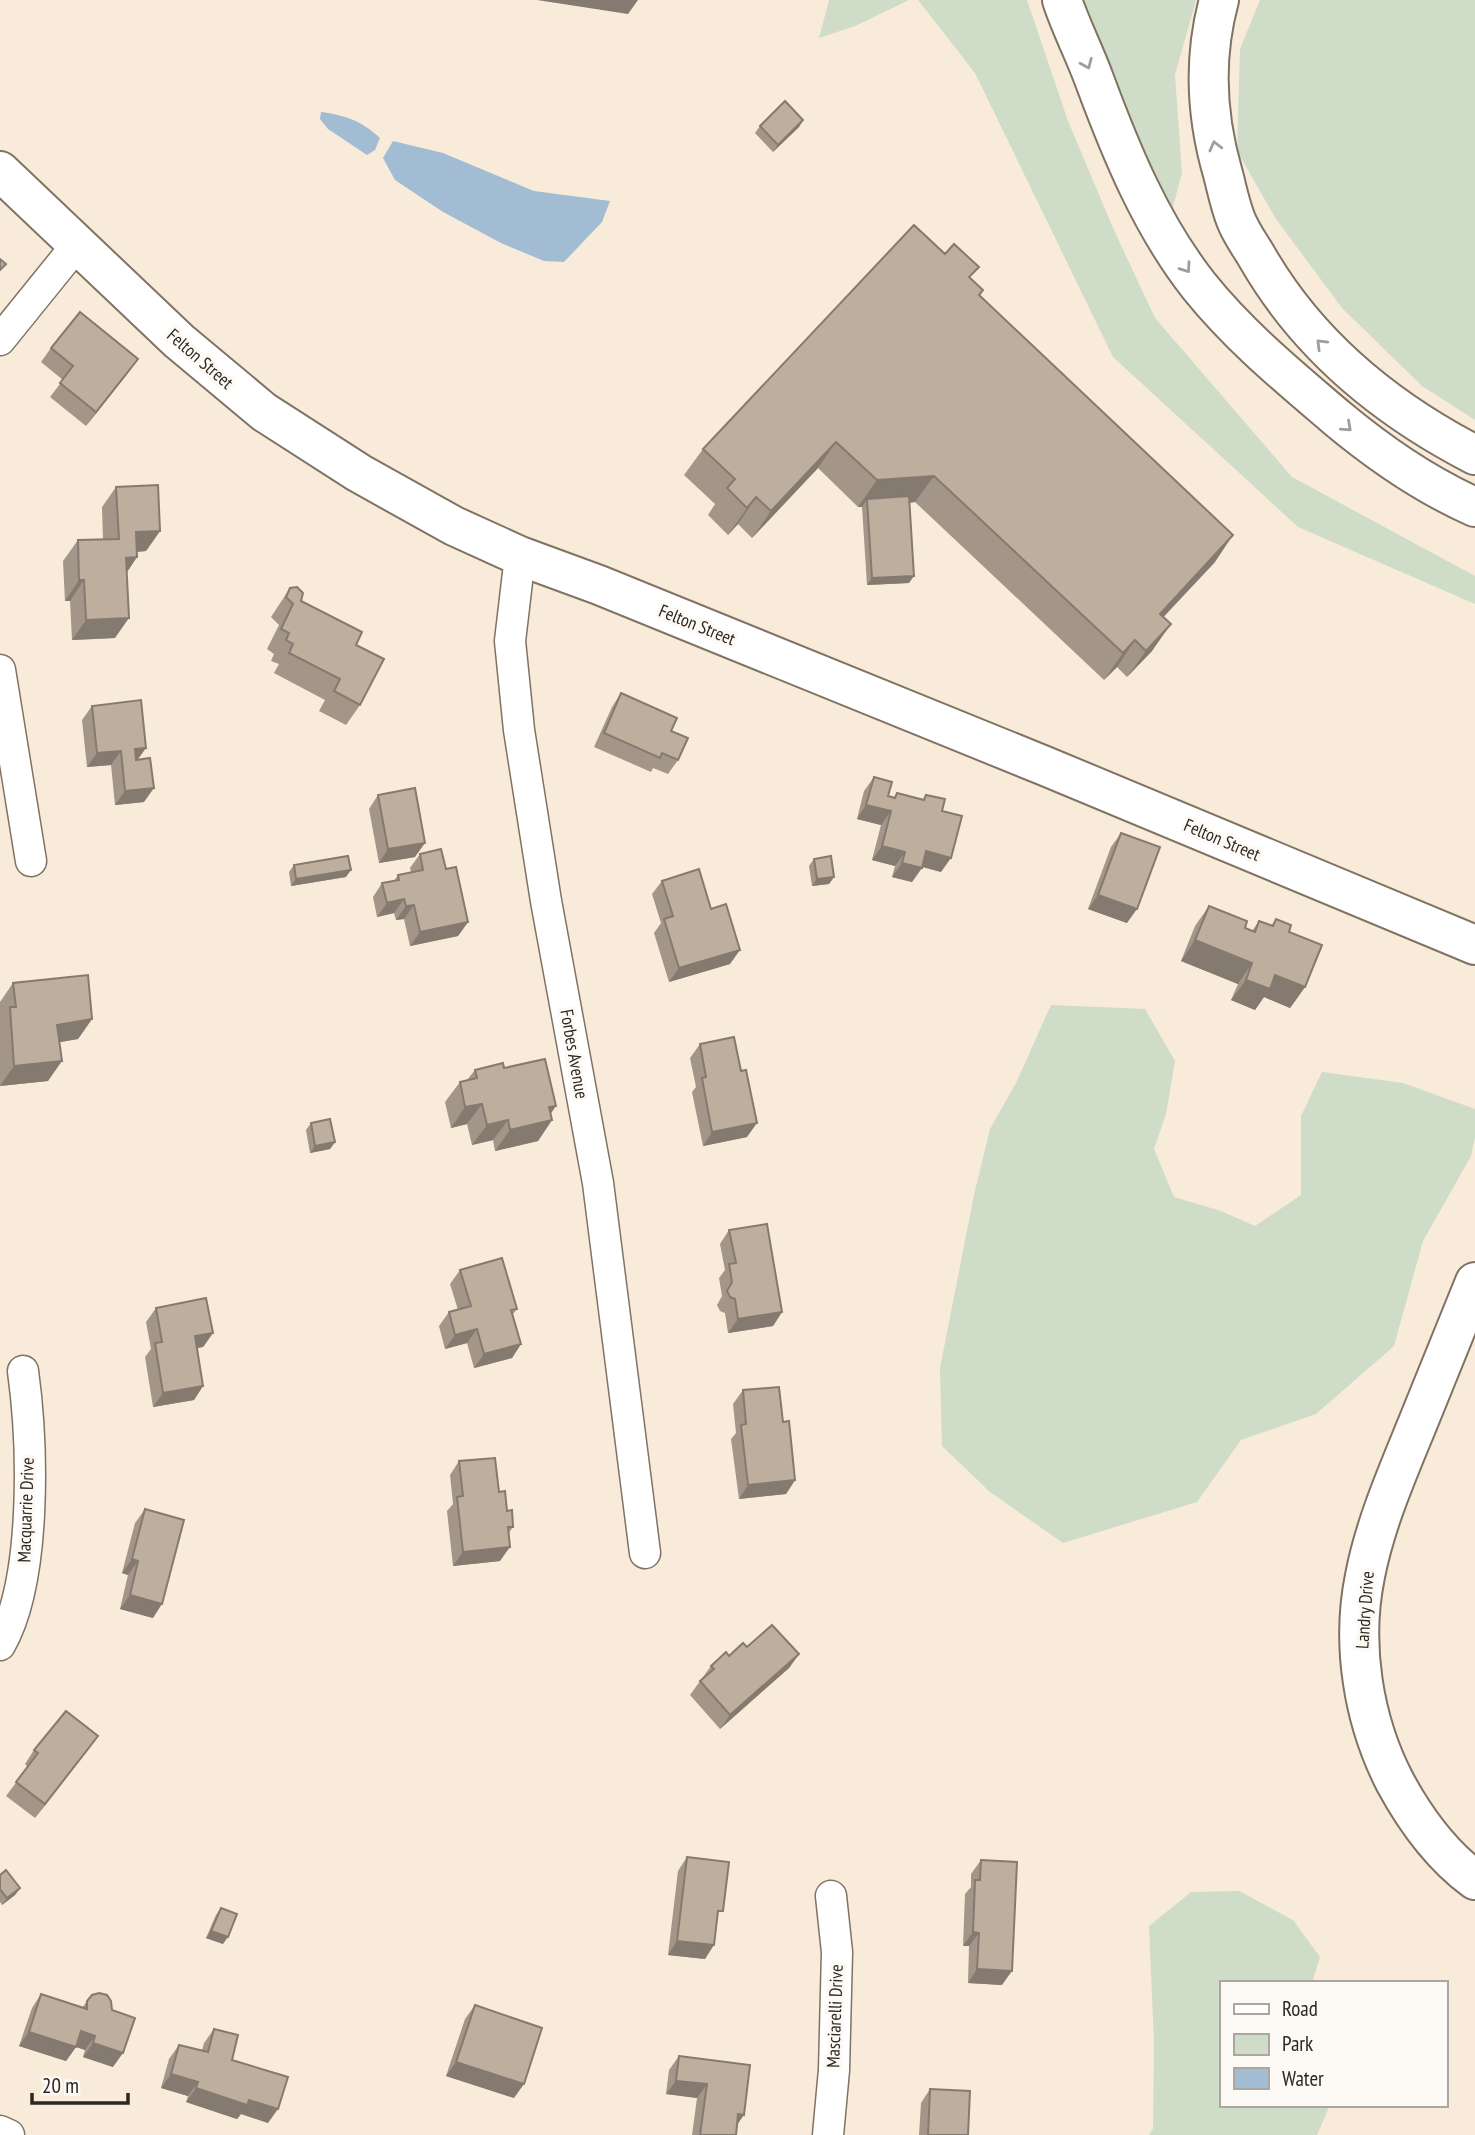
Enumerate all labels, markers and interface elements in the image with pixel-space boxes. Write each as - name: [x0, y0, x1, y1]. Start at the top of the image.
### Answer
- one-way arrow: [1079, 56, 1093, 69]
- one-way arrow: [1209, 140, 1223, 152]
- one-way arrow: [1178, 260, 1191, 273]
- street label: Felton Street: [162, 323, 238, 394]
- one-way arrow: [1317, 339, 1330, 352]
- one-way arrow: [1339, 419, 1352, 431]
- street label: Felton Street: [656, 599, 739, 650]
- street label: Felton Street: [1181, 813, 1264, 866]
- street label: Forbes Avenue: [555, 1007, 594, 1100]
- street label: Macquarrie Drive: [12, 1457, 39, 1563]
- street label: Landry Drive: [1350, 1570, 1379, 1650]
- street label: Masciarelli Drive: [821, 1964, 848, 2068]
- legend: [1220, 1981, 1447, 2107]
- text: Road: [1282, 1995, 1318, 2022]
- text: Park: [1282, 2030, 1313, 2057]
- scale bar: [32, 2062, 128, 2106]
- text: Water: [1282, 2065, 1324, 2092]
- text: 20 m: [42, 2072, 79, 2099]

